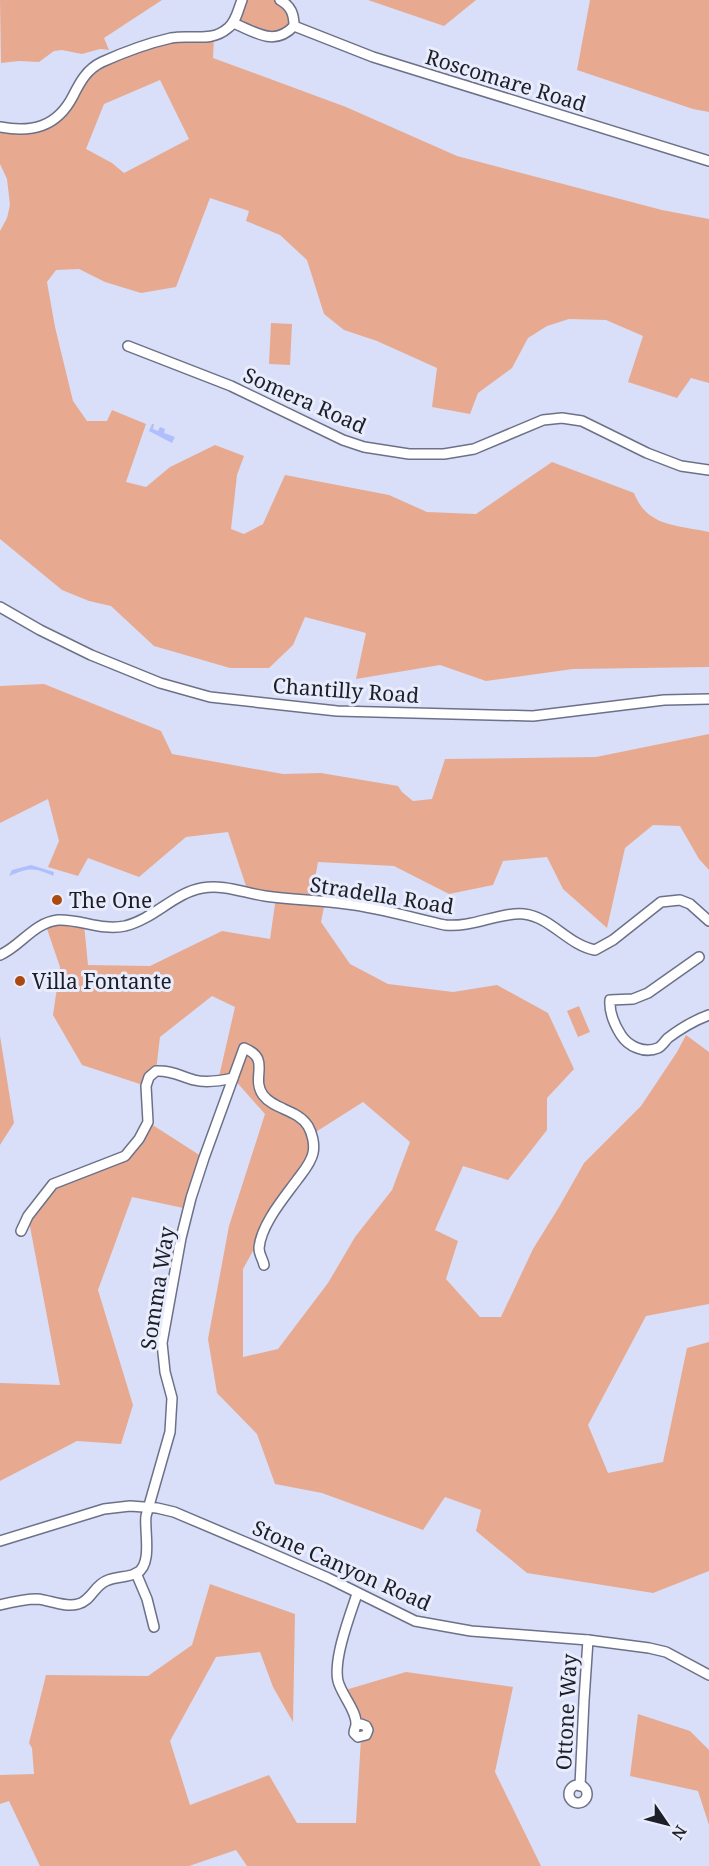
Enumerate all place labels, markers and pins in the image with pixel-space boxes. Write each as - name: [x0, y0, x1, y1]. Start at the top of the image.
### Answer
- place label: The One: [69, 886, 152, 914]
- marker: The One: [50, 893, 64, 907]
- place label: Villa Fontante: [32, 967, 172, 995]
- marker: Villa Fontante: [13, 974, 27, 988]

